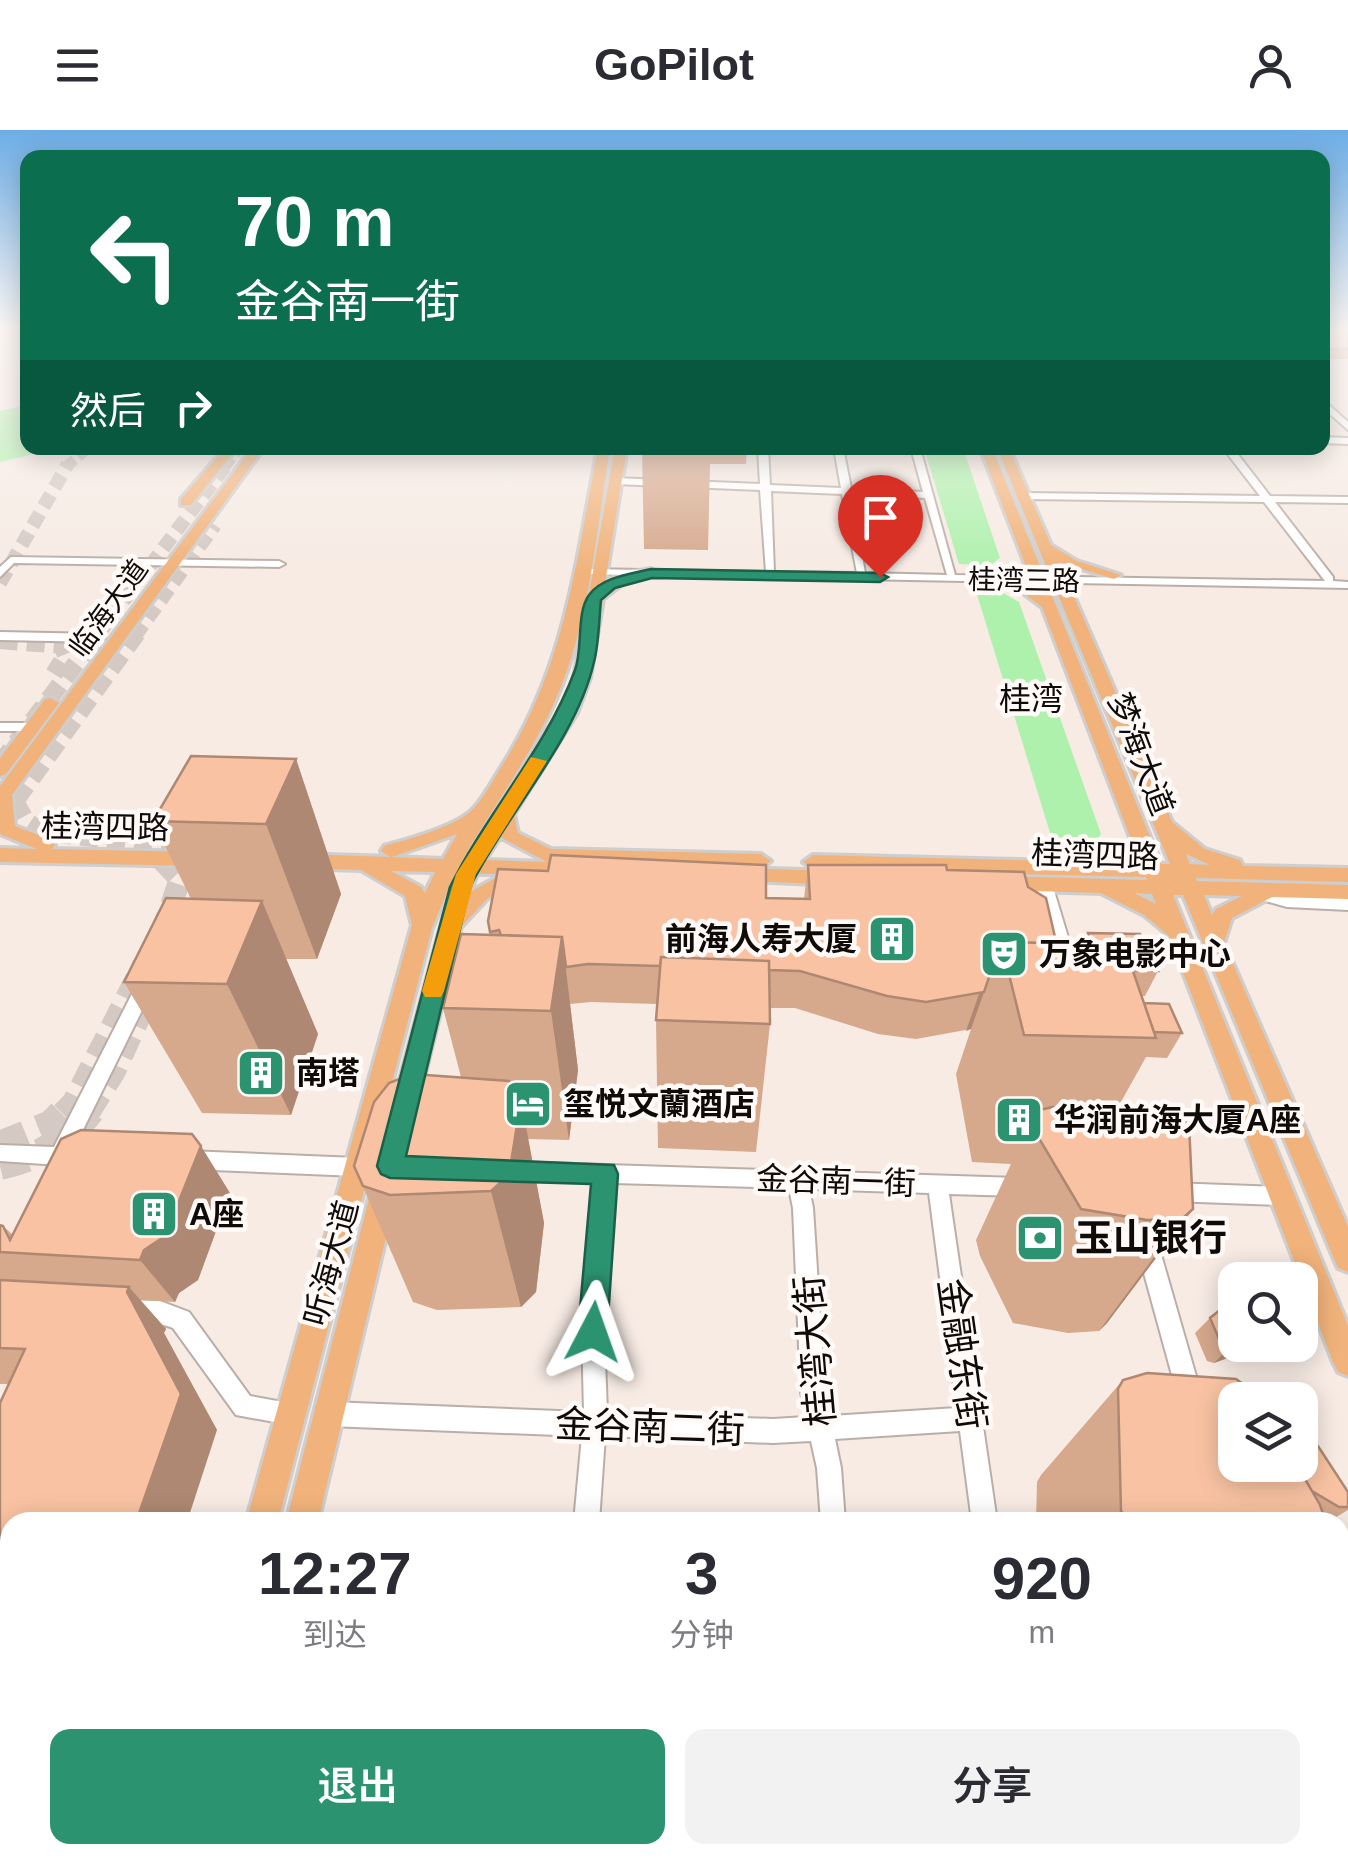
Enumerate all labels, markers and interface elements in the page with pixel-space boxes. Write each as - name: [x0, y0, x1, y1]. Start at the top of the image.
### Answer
- icon: menu: [50, 38, 105, 93]
- icon: person: [1243, 38, 1298, 93]
- text: GoPilot: [594, 39, 754, 90]
- text: 70 m: [235, 183, 395, 261]
- icon: left: [70, 190, 200, 320]
- text: 金谷南一街: [235, 276, 460, 327]
- icon: right: [166, 380, 221, 435]
- text: 然后: [70, 390, 146, 432]
- pin: [838, 475, 923, 578]
- icon: arrive: [853, 490, 908, 545]
- street label: 临海大道: [63, 554, 154, 663]
- street label: 桂湾三路: [968, 564, 1080, 597]
- district label: 桂湾: [999, 681, 1063, 717]
- street label: 梦海大道: [1101, 688, 1181, 820]
- street label: 桂湾四路: [41, 808, 169, 846]
- street label: 桂湾四路: [1030, 835, 1160, 875]
- building icon: 前海人寿大厦: [866, 913, 918, 965]
- place label: 前海人寿大厦: [665, 921, 857, 957]
- theatre icon: 万象电影中心: [978, 928, 1030, 980]
- place label: 万象电影中心: [1039, 936, 1231, 972]
- building icon: 南塔: [235, 1047, 287, 1099]
- place label: 南塔: [296, 1055, 360, 1091]
- hotel icon: 玺悦文蘭酒店: [502, 1078, 554, 1130]
- place label: 玺悦文蘭酒店: [563, 1086, 755, 1122]
- building icon: 华润前海大厦A座: [993, 1094, 1045, 1146]
- place label: 华润前海大厦A座: [1054, 1102, 1301, 1138]
- street label: 金谷南一街: [755, 1160, 917, 1202]
- building icon: A座: [128, 1188, 180, 1240]
- place label: A座: [189, 1196, 244, 1232]
- street label: 听海大道: [297, 1197, 365, 1329]
- bank icon: 玉山银行: [1014, 1212, 1066, 1264]
- place label: 玉山银行: [1075, 1217, 1227, 1259]
- map controls: [1218, 1262, 1318, 1482]
- button: search: [1218, 1262, 1318, 1362]
- street label: 桂湾大街: [787, 1273, 843, 1429]
- street label: 金融东街: [931, 1276, 993, 1432]
- position arrow: [541, 1280, 645, 1384]
- button: layers: [1218, 1382, 1318, 1482]
- street label: 金谷南二街: [554, 1403, 746, 1451]
- text: 12:27: [258, 1540, 412, 1607]
- text: 3: [685, 1540, 718, 1607]
- text: 920: [992, 1545, 1092, 1612]
- text: m: [1028, 1614, 1055, 1650]
- text: 到达: [303, 1617, 367, 1653]
- text: 分钟: [670, 1617, 734, 1653]
- button: 退出: [50, 1729, 665, 1844]
- button: 分享: [685, 1729, 1300, 1844]

